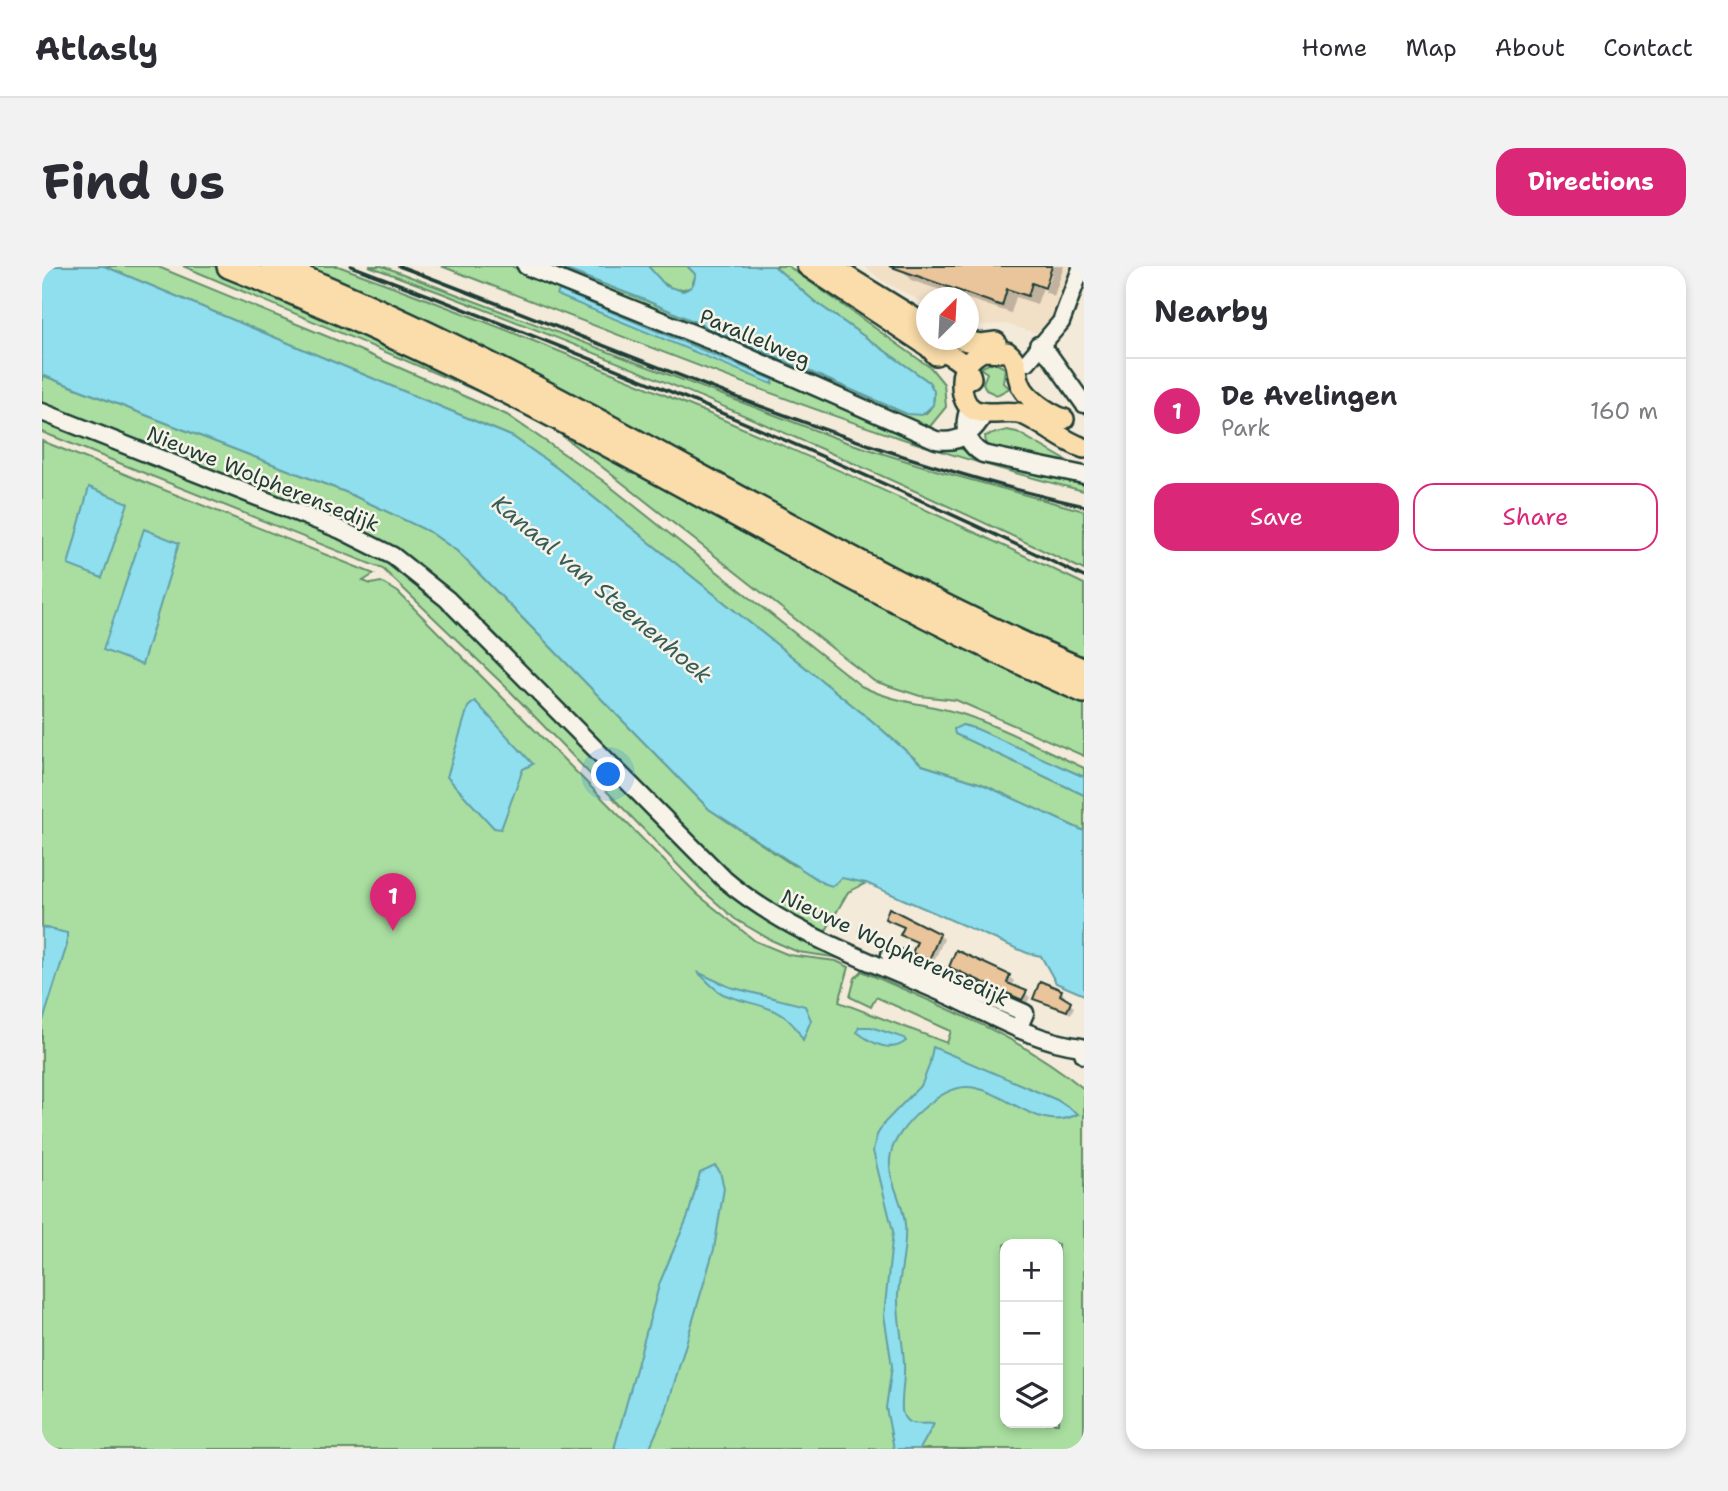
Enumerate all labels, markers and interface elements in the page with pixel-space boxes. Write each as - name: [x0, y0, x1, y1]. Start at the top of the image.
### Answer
- text: Atlasly: [35, 26, 158, 71]
- text: Home: [1301, 32, 1367, 64]
- text: Map: [1405, 32, 1457, 64]
- text: About: [1495, 32, 1565, 64]
- text: Contact: [1603, 32, 1693, 64]
- button: Directions: [1496, 148, 1686, 216]
- text: Find us: [42, 149, 225, 215]
- north arrow: [916, 287, 979, 350]
- text: Nearby: [1154, 291, 1269, 332]
- street label: Parallelweg: [695, 302, 815, 374]
- text: De Avelingen: [1221, 378, 1397, 413]
- text: 1: [1172, 396, 1182, 426]
- text: 160 m: [1590, 396, 1658, 426]
- text: Park: [1221, 413, 1270, 443]
- street label: Nieuwe Wolpherensedijk: [143, 419, 383, 539]
- button: Save: [1154, 483, 1399, 551]
- button: Share: [1413, 483, 1658, 551]
- water label: Kanaal van Steenenhoek: [486, 488, 718, 690]
- your location: [591, 757, 625, 791]
- pin: 1: [370, 873, 416, 931]
- street label: Nieuwe Wolpherensedijk: [776, 883, 1014, 1013]
- map controls: [1000, 1239, 1063, 1428]
- button: +: [1000, 1239, 1063, 1302]
- button: −: [1000, 1302, 1063, 1365]
- button: layers: [1000, 1365, 1063, 1428]

